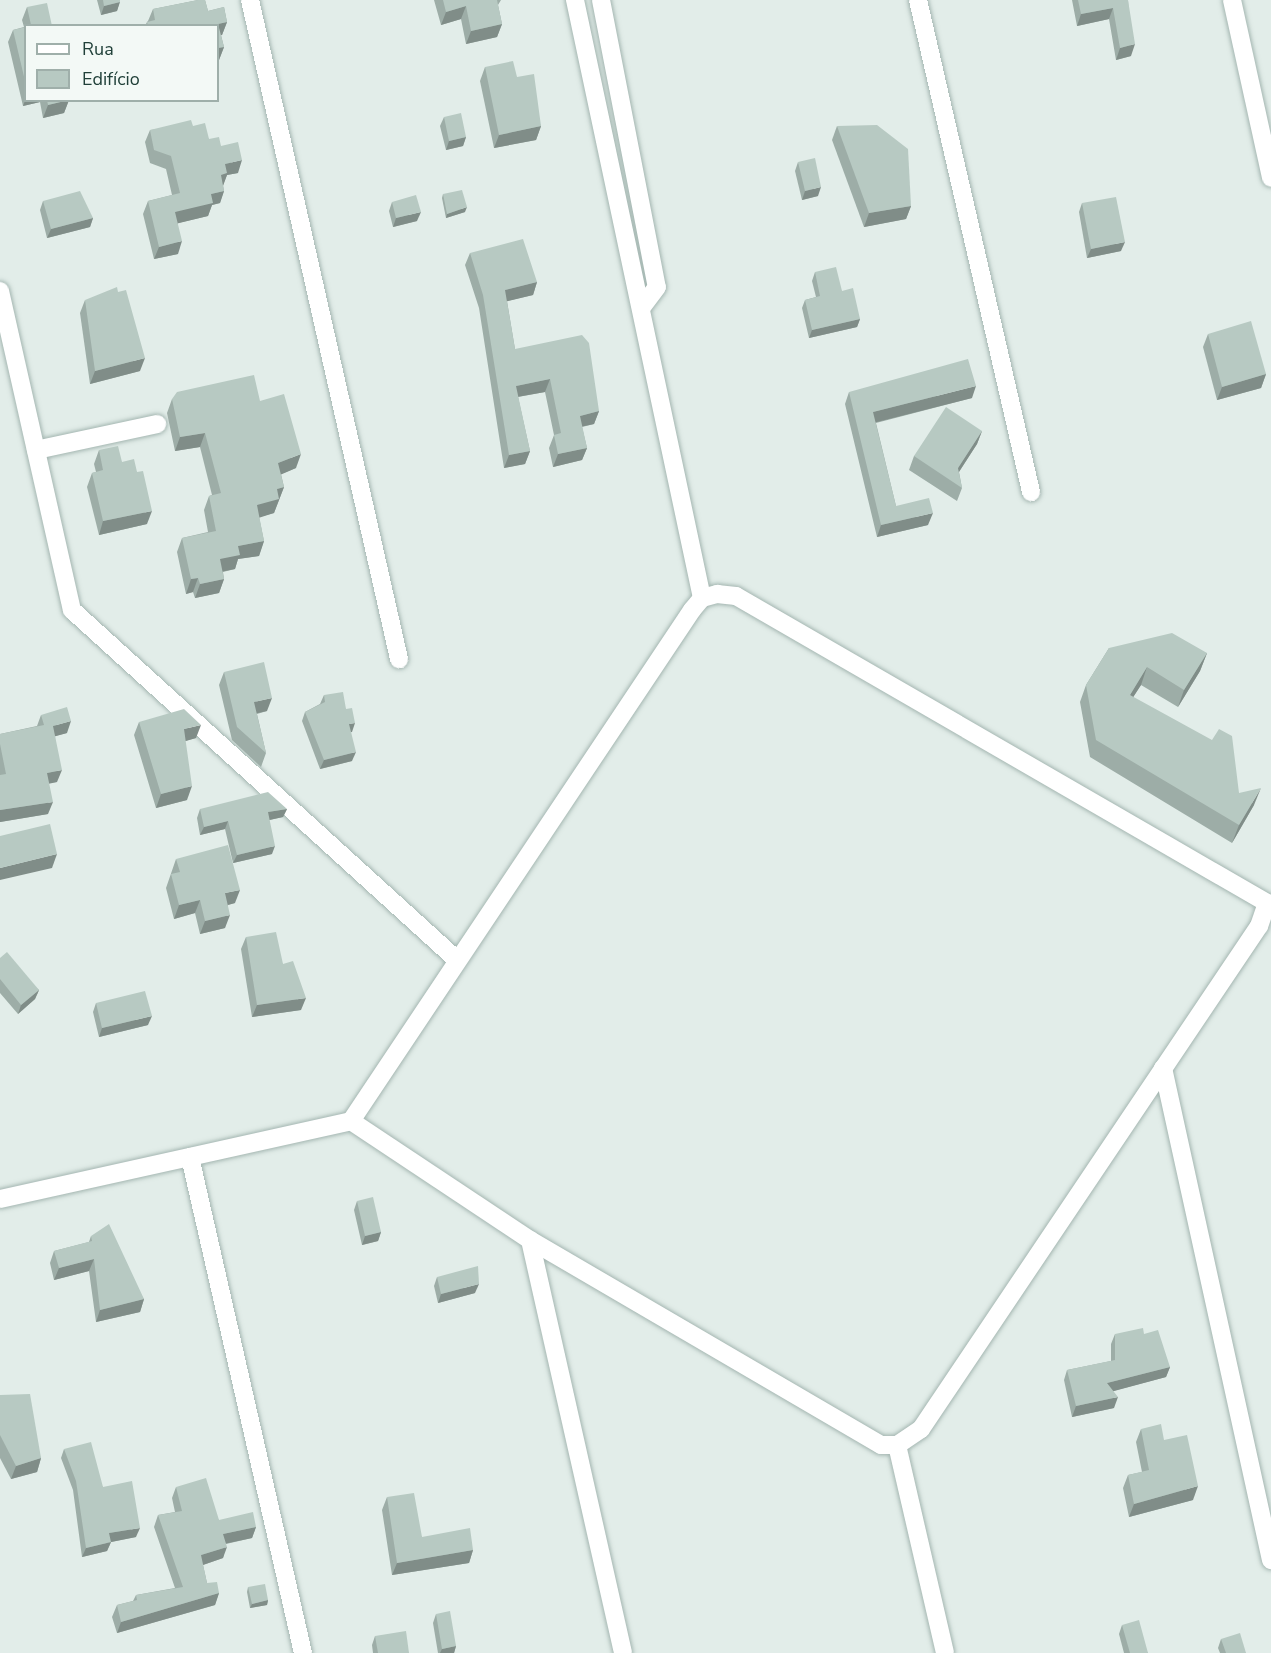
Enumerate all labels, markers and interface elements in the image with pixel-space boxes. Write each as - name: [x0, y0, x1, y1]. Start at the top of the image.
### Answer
- legend: [24, 24, 219, 102]
- text: Rua: [82, 37, 114, 61]
- text: Edifício: [82, 67, 140, 91]

